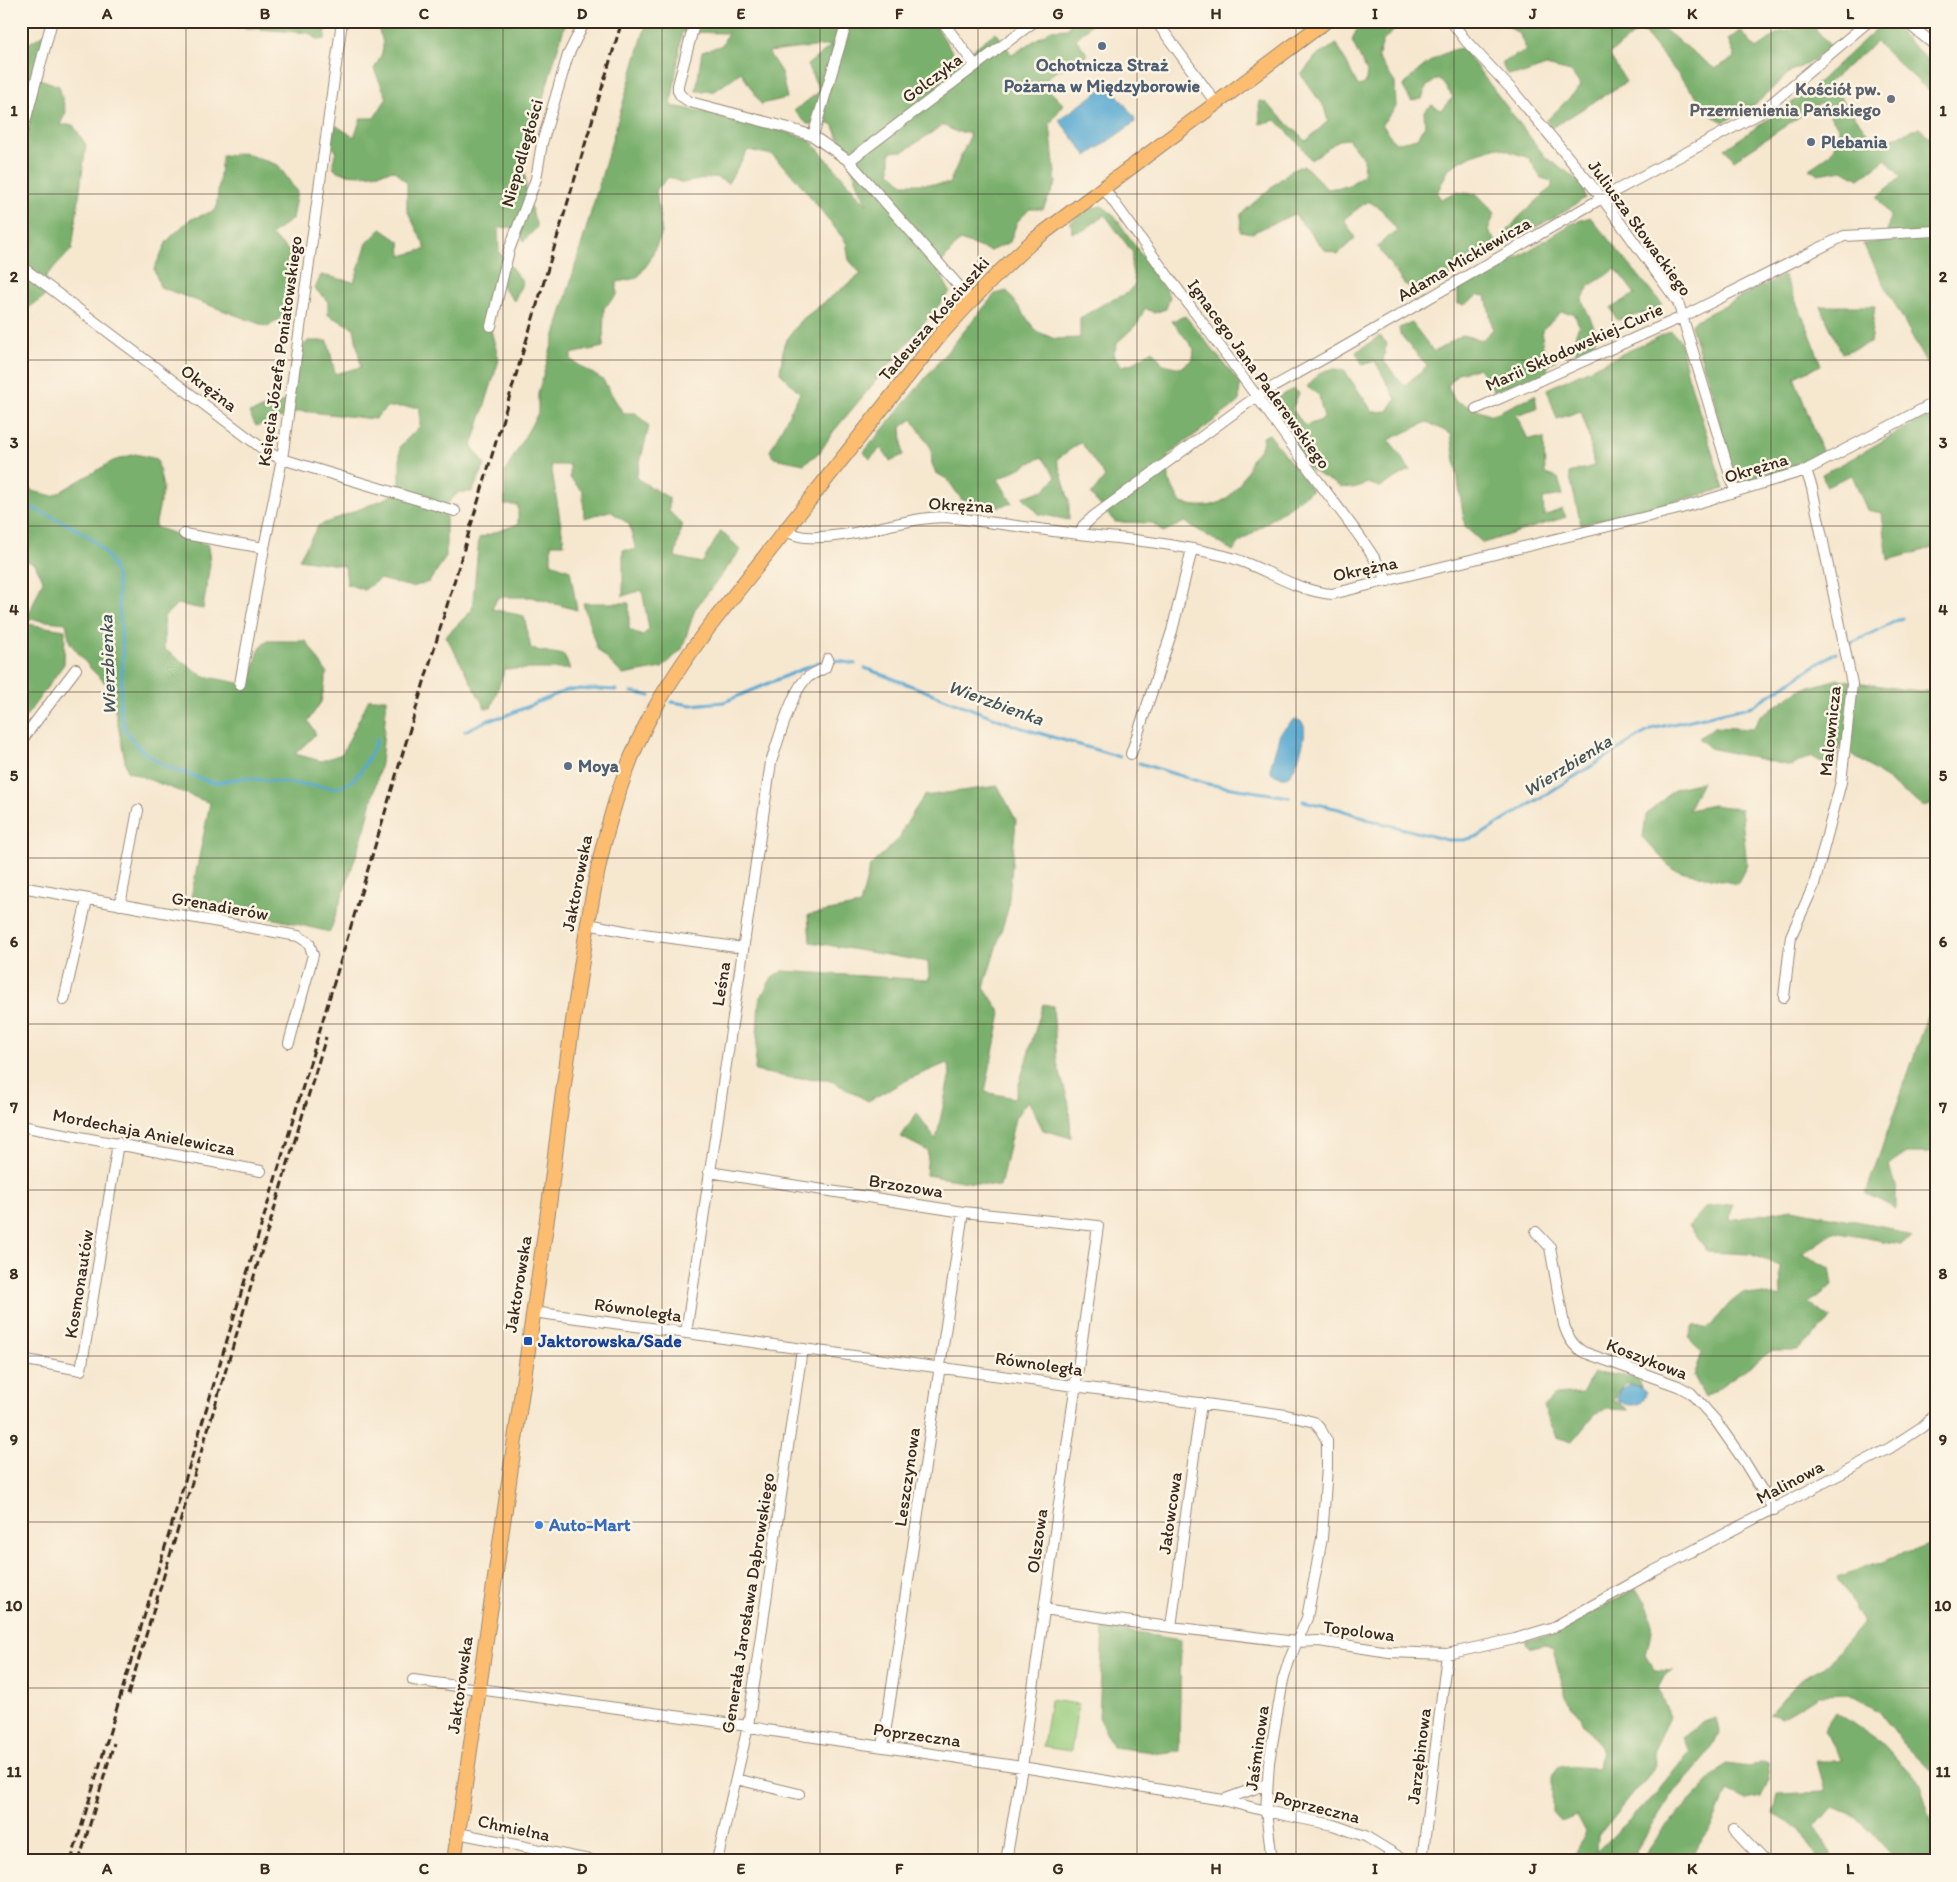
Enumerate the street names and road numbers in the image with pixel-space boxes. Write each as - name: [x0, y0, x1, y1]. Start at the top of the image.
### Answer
- street label: Golczyka: [898, 48, 967, 108]
- street label: Niepodległości: [496, 96, 548, 210]
- street label: Juliusza Słowackiego: [1583, 156, 1697, 300]
- street label: Adama Mickiewicza: [1393, 211, 1535, 306]
- street label: Księcia Józefa Poniatowskiego: [253, 234, 307, 468]
- street label: Tadeusza Kościuszki: [874, 252, 994, 386]
- street label: Ignacego Jana Paderewskiego: [1183, 275, 1335, 473]
- street label: Marii Skłodowskiej-Curie: [1482, 298, 1666, 396]
- street label: Okrężna: [176, 359, 242, 417]
- street label: Okrężna: [1721, 448, 1791, 488]
- street label: Okrężna: [928, 492, 995, 518]
- street label: Okrężna: [1331, 551, 1400, 587]
- street label: Malownicza: [1814, 684, 1846, 777]
- street label: Jaktorowska: [557, 832, 597, 933]
- street label: Grenadierów: [170, 887, 270, 925]
- street label: Leśna: [707, 960, 735, 1008]
- street label: Mordechaja Anielewicza: [51, 1103, 238, 1161]
- street label: Brzozowa: [867, 1169, 946, 1203]
- street label: Kosmonautów: [60, 1228, 98, 1340]
- street label: Jaktorowska: [499, 1233, 537, 1334]
- street label: Równoległa: [593, 1293, 684, 1327]
- street label: Koszykowa: [1603, 1333, 1691, 1385]
- street label: Równoległa: [994, 1347, 1085, 1381]
- street label: Leszczynowa: [889, 1426, 925, 1528]
- street label: Malinowa: [1752, 1455, 1828, 1509]
- street label: Jałowcowa: [1153, 1470, 1187, 1556]
- street label: Generała Jarosława Dąbrowskiego: [717, 1471, 779, 1735]
- street label: Olszowa: [1022, 1507, 1052, 1575]
- street label: Topolowa: [1322, 1616, 1397, 1646]
- street label: Jaktorowska: [442, 1634, 478, 1735]
- street label: Jaśminowa: [1240, 1703, 1274, 1792]
- street label: Jarzębinowa: [1402, 1706, 1436, 1805]
- street label: Poprzeczna: [872, 1718, 963, 1752]
- street label: Poprzeczna: [1271, 1786, 1363, 1829]
- street label: Chmielna: [476, 1810, 553, 1847]

